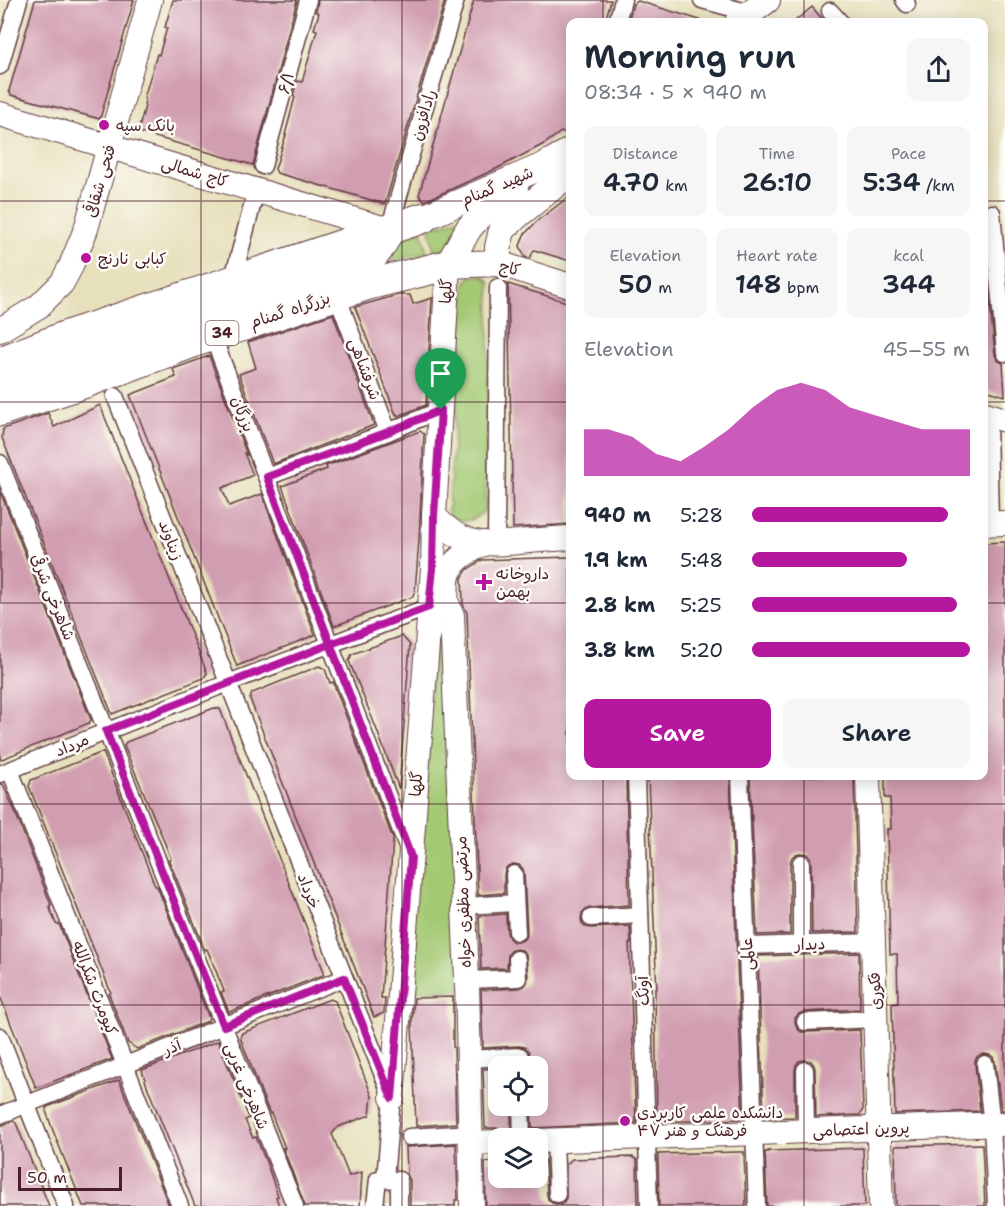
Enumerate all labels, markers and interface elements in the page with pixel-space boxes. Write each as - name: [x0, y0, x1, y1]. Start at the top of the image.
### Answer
- text: Morning run: [584, 34, 796, 79]
- button: share: [907, 38, 970, 101]
- street label: ۶/۱: [273, 70, 299, 96]
- text: 08:34 · 5 × 940 m: [584, 79, 767, 105]
- street label: رادافزون: [406, 87, 440, 143]
- place label: بانک سپه: [116, 115, 175, 136]
- marker: بانک سپه: [97, 118, 111, 132]
- street label: فتحی شقاقی: [80, 142, 120, 220]
- text: Distance: [613, 143, 678, 164]
- text: Time: [759, 143, 795, 164]
- text: Pace: [891, 143, 926, 164]
- street label: کاج شمالی: [159, 152, 231, 192]
- street label: شهید گمنام: [458, 161, 537, 213]
- text: 4.70: [603, 164, 660, 199]
- text: 26:10: [742, 164, 812, 199]
- text: 5:34: [862, 164, 921, 199]
- text: km: [660, 175, 688, 196]
- text: /km: [921, 175, 955, 196]
- text: Elevation: [610, 245, 681, 266]
- text: Heart rate: [736, 245, 818, 266]
- text: kcal: [893, 245, 924, 266]
- place label: کبابی نارنج: [98, 248, 167, 269]
- marker: کبابی نارنج: [79, 251, 93, 265]
- street label: کاج: [497, 255, 523, 281]
- text: 50: [619, 266, 653, 301]
- text: 148: [735, 266, 782, 301]
- text: 344: [882, 266, 936, 301]
- text: m: [653, 277, 672, 298]
- text: bpm: [782, 277, 819, 298]
- street label: گلها: [435, 278, 457, 304]
- street label: بزرگراه گمنام: [247, 287, 333, 335]
- road number: 34: [206, 321, 238, 345]
- street label: شرفشاهی: [344, 335, 386, 403]
- text: Elevation: [584, 336, 674, 362]
- text: 45–55 m: [882, 336, 970, 362]
- pin: [415, 348, 466, 410]
- icon: arrive: [424, 357, 457, 390]
- street label: بزرگان: [227, 393, 259, 435]
- text: 940 m: [584, 502, 651, 528]
- text: 5:28: [680, 502, 723, 528]
- street label: زیناوند: [154, 517, 188, 563]
- text: 1.9 km: [584, 547, 647, 573]
- text: 5:48: [680, 547, 723, 573]
- street label: شاهرخی شرقی: [26, 551, 80, 643]
- place label: داروخانه بهمن: [496, 563, 549, 602]
- marker: داروخانه بهمن: [477, 575, 491, 589]
- text: 2.8 km: [584, 592, 655, 618]
- text: 5:25: [680, 592, 722, 618]
- text: 3.8 km: [584, 637, 655, 663]
- text: 5:20: [680, 637, 723, 663]
- button: Save: [584, 699, 771, 768]
- button: Share: [783, 699, 970, 768]
- street label: مرداد: [52, 729, 92, 761]
- street label: گلها: [405, 770, 427, 797]
- street label: مرتضی مظفری خواه: [450, 836, 476, 968]
- street label: خرداد: [293, 870, 325, 912]
- street label: دیدار: [792, 933, 826, 955]
- street label: عالمی: [736, 937, 758, 971]
- street label: کیومرث شکرالله: [67, 938, 123, 1038]
- street label: فکوری: [864, 972, 886, 1010]
- street label: آونگ: [632, 975, 654, 1006]
- street label: آذر: [158, 1034, 185, 1061]
- street label: شاهرخی غربی: [220, 1040, 274, 1132]
- map controls: [488, 1056, 548, 1188]
- button: locate: [488, 1056, 548, 1116]
- place label: دانشکده علمی کاربردی فرهنگ و هنر ۴۷: [637, 1102, 783, 1141]
- marker: دانشکده علمی کاربردی فرهنگ و هنر ۴۷: [618, 1114, 632, 1128]
- street label: پروین اعتصامی: [812, 1117, 910, 1141]
- button: layers: [488, 1128, 548, 1188]
- scale bar: [18, 1164, 122, 1192]
- text: 50 m: [27, 1167, 67, 1188]

